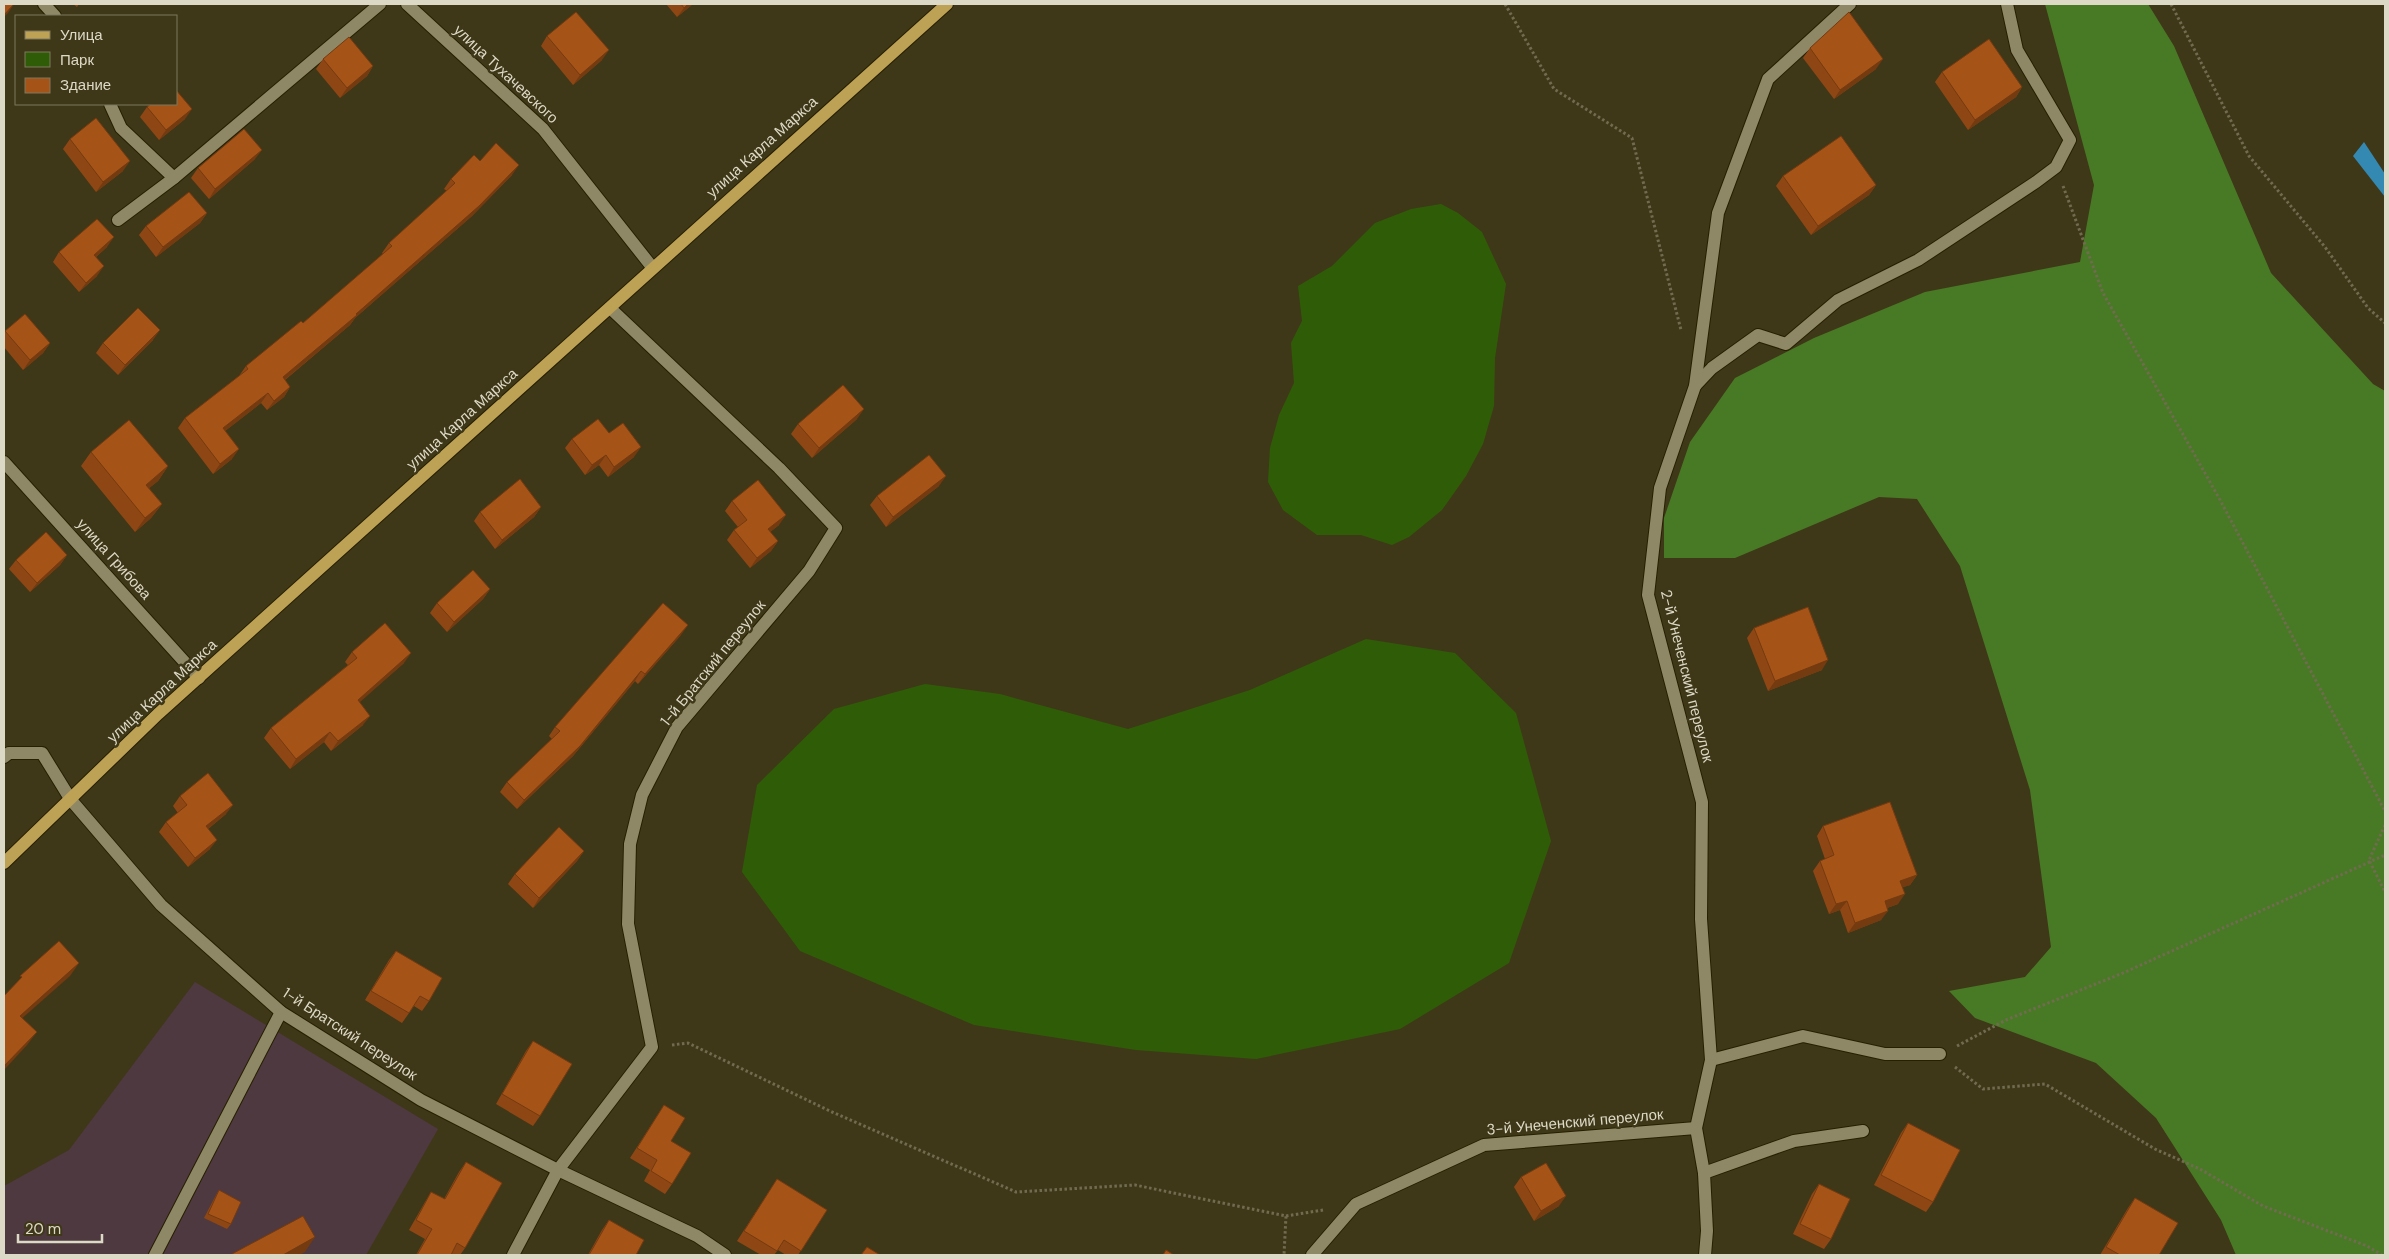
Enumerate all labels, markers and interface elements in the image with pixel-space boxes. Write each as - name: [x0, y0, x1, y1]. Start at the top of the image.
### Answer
- legend: [15, 15, 178, 105]
- street label: улица Тухачевского: [449, 20, 563, 128]
- text: Улица: [60, 25, 103, 45]
- text: Парк: [60, 50, 94, 70]
- text: Здание: [60, 75, 111, 95]
- street label: улица Карла Маркса: [702, 91, 822, 202]
- street label: улица Карла Маркса: [402, 363, 522, 474]
- street label: улица Грибова: [72, 514, 156, 604]
- street label: 2-й Унеченский переулок: [1656, 588, 1718, 765]
- street label: 1-й Братский переулок: [656, 595, 770, 730]
- street label: улица Карла Маркса: [103, 634, 222, 747]
- street label: 1-й Братский переулок: [279, 983, 422, 1085]
- street label: 3-й Унеченский переулок: [1486, 1104, 1665, 1140]
- scale bar: [18, 1212, 101, 1244]
- text: 20 m: [25, 1219, 61, 1239]

